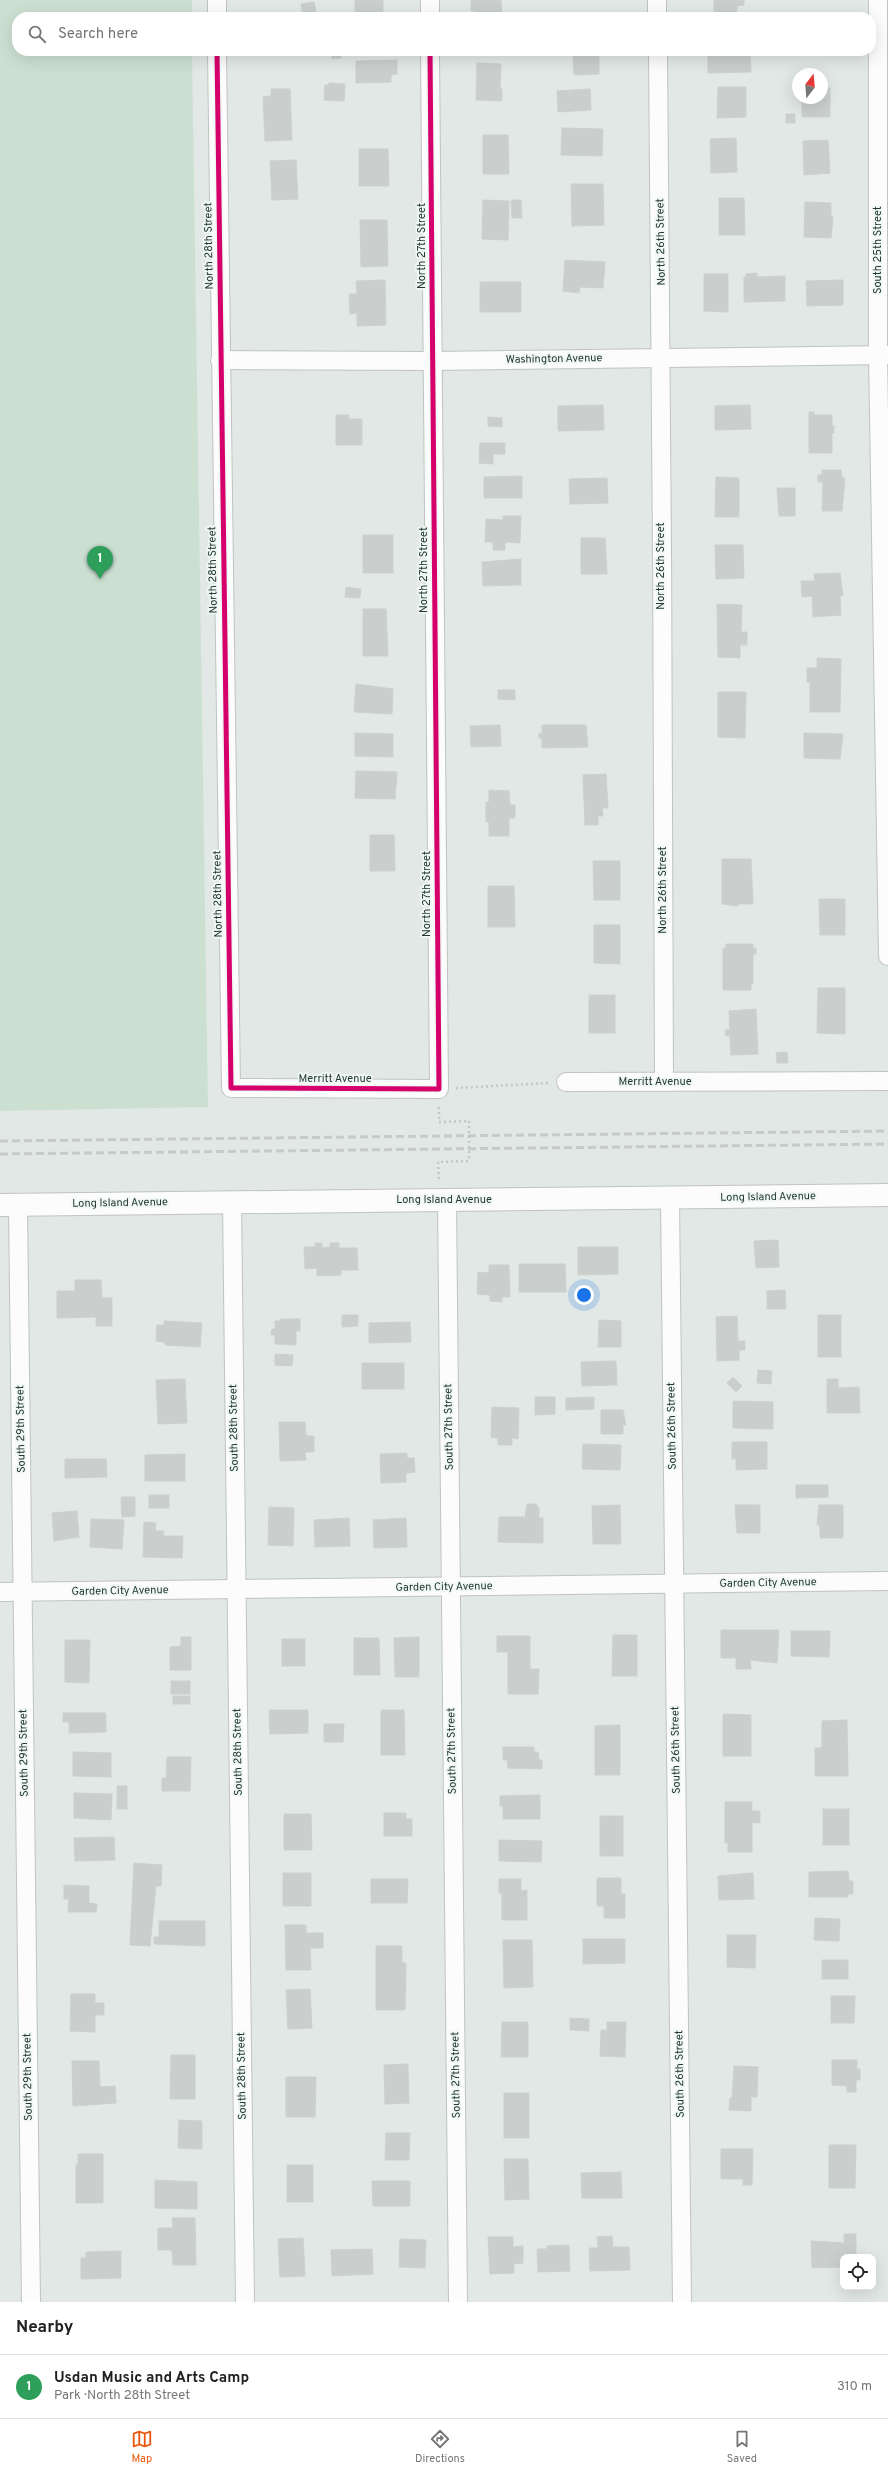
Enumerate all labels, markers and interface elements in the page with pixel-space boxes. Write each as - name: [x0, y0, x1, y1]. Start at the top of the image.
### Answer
- search box: [12, 12, 876, 56]
- icon: search: [26, 23, 48, 45]
- text: Search here: [58, 25, 138, 44]
- north arrow: [792, 68, 828, 104]
- street label: North 26th Street: [653, 198, 669, 286]
- street label: North 28th Street: [201, 202, 217, 290]
- street label: North 27th Street: [415, 203, 429, 289]
- street label: South 25th Street: [871, 206, 885, 294]
- street label: Washington Avenue: [506, 351, 603, 367]
- street label: North 26th Street: [654, 522, 668, 610]
- street label: North 28th Street: [205, 526, 221, 614]
- street label: North 27th Street: [417, 527, 431, 613]
- pin: 1: [87, 546, 113, 579]
- street label: North 26th Street: [656, 846, 670, 934]
- street label: North 28th Street: [210, 850, 226, 938]
- street label: North 27th Street: [420, 851, 434, 937]
- street label: Merritt Avenue: [298, 1072, 372, 1086]
- street label: Merritt Avenue: [618, 1075, 692, 1089]
- street label: Long Island Avenue: [720, 1189, 816, 1205]
- street label: Long Island Avenue: [396, 1193, 492, 1207]
- street label: Long Island Avenue: [72, 1195, 168, 1211]
- your location: [574, 1285, 594, 1305]
- street label: South 26th Street: [664, 1382, 680, 1470]
- street label: South 28th Street: [226, 1384, 242, 1472]
- street label: South 27th Street: [441, 1384, 457, 1470]
- street label: South 29th Street: [13, 1385, 29, 1473]
- street label: Garden City Avenue: [719, 1575, 817, 1591]
- street label: Garden City Avenue: [395, 1579, 493, 1595]
- street label: Garden City Avenue: [71, 1583, 169, 1599]
- street label: South 26th Street: [668, 1706, 684, 1794]
- street label: South 28th Street: [230, 1708, 246, 1796]
- street label: South 27th Street: [444, 1708, 460, 1794]
- street label: South 29th Street: [16, 1709, 32, 1797]
- street label: South 26th Street: [672, 2030, 688, 2118]
- street label: South 28th Street: [234, 2032, 250, 2120]
- street label: South 27th Street: [448, 2032, 464, 2118]
- street label: South 29th Street: [20, 2033, 36, 2121]
- map controls: [840, 2254, 876, 2290]
- button: locate: [840, 2254, 876, 2290]
- text: Nearby: [16, 2317, 73, 2339]
- text: Usdan Music and Arts Camp: [54, 2369, 249, 2388]
- text: 1: [26, 2379, 32, 2395]
- text: 310 m: [837, 2379, 872, 2395]
- text: Park · North 28th Street: [54, 2388, 190, 2404]
- tab: Map: [131, 2428, 153, 2466]
- tab: Directions: [415, 2428, 465, 2466]
- tab: Saved: [727, 2428, 757, 2466]

